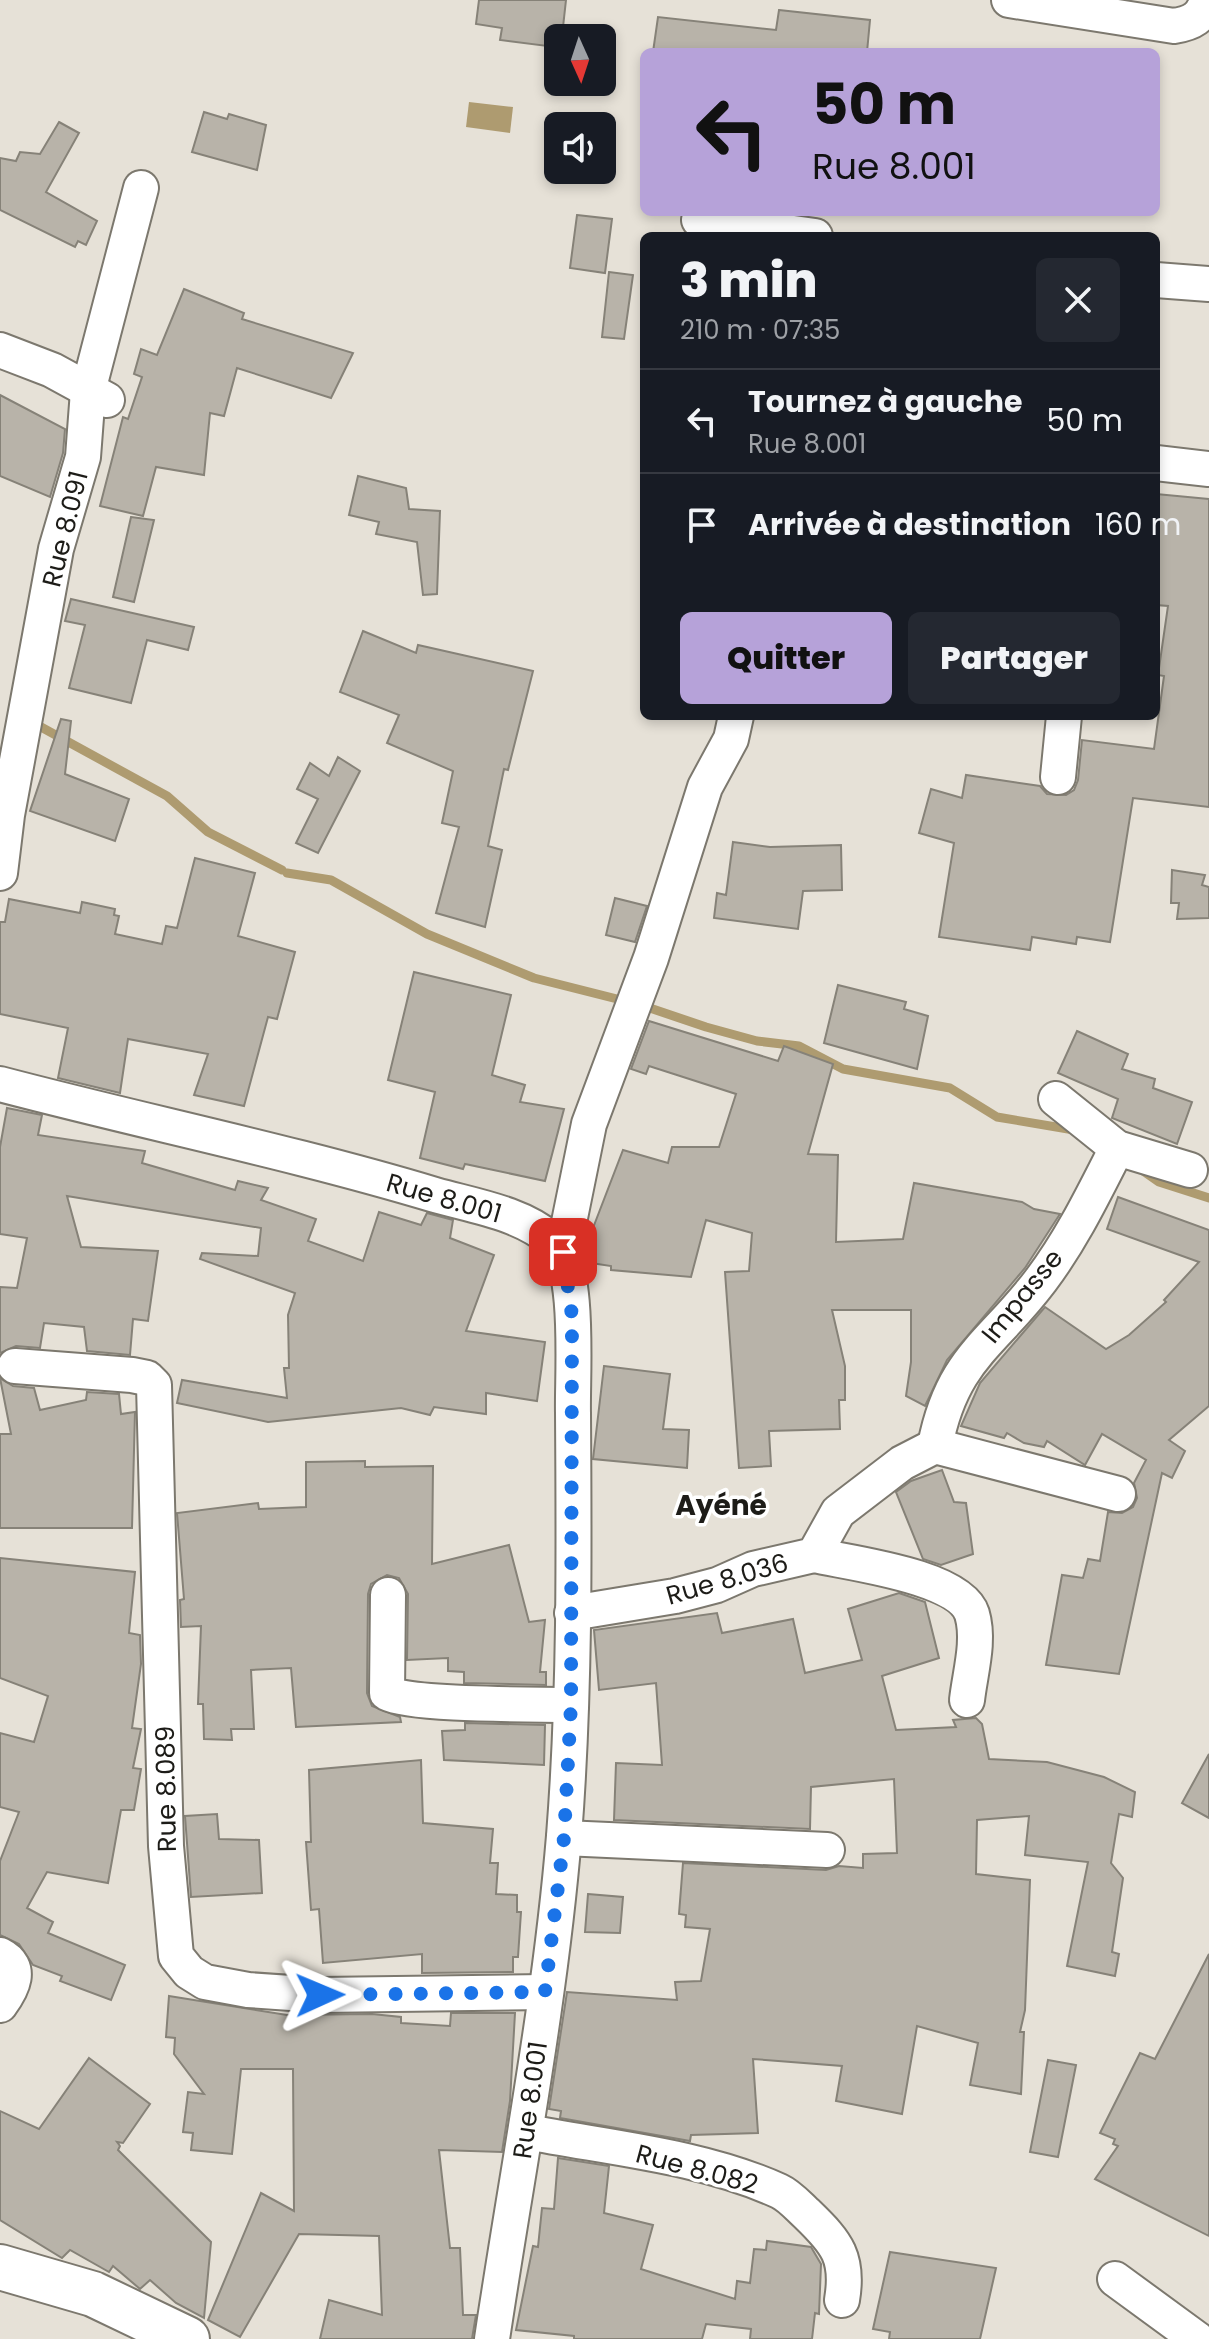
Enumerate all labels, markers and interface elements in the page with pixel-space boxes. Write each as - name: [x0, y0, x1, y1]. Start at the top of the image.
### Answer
- north arrow: [544, 24, 616, 96]
- map controls: [544, 24, 616, 184]
- text: 50 m: [812, 65, 956, 144]
- icon: left: [680, 80, 784, 184]
- button: sound: [544, 112, 616, 184]
- text: Rue 8.001: [812, 141, 976, 192]
- text: 3 min: [680, 247, 817, 314]
- button: close: [1036, 258, 1120, 342]
- text: 210 m · 07:35: [680, 312, 840, 348]
- text: Tournez à gauche: [748, 380, 1022, 423]
- icon: left: [680, 399, 724, 443]
- text: 50 m: [1046, 399, 1123, 442]
- text: Rue 8.001: [748, 426, 866, 462]
- street label: Rue 8.091: [33, 467, 97, 591]
- icon: arrive: [680, 503, 724, 547]
- text: Arrivée à destination: [748, 503, 1071, 546]
- text: 160 m: [1095, 503, 1181, 546]
- button: Quitter: [680, 612, 892, 704]
- button: Partager: [908, 612, 1120, 704]
- street label: Rue 8.001: [382, 1164, 506, 1232]
- pin: [529, 1218, 597, 1286]
- icon: arrive: [541, 1230, 585, 1274]
- street label: Impasse: [973, 1241, 1071, 1351]
- district label: Ayéné: [675, 1486, 767, 1525]
- street label: Rue 8.036: [662, 1544, 792, 1614]
- street label: Rue 8.089: [147, 1725, 185, 1853]
- position arrow: [278, 1953, 362, 2037]
- street label: Rue 8.001: [504, 2039, 556, 2161]
- street label: Rue 8.082: [632, 2135, 762, 2203]

